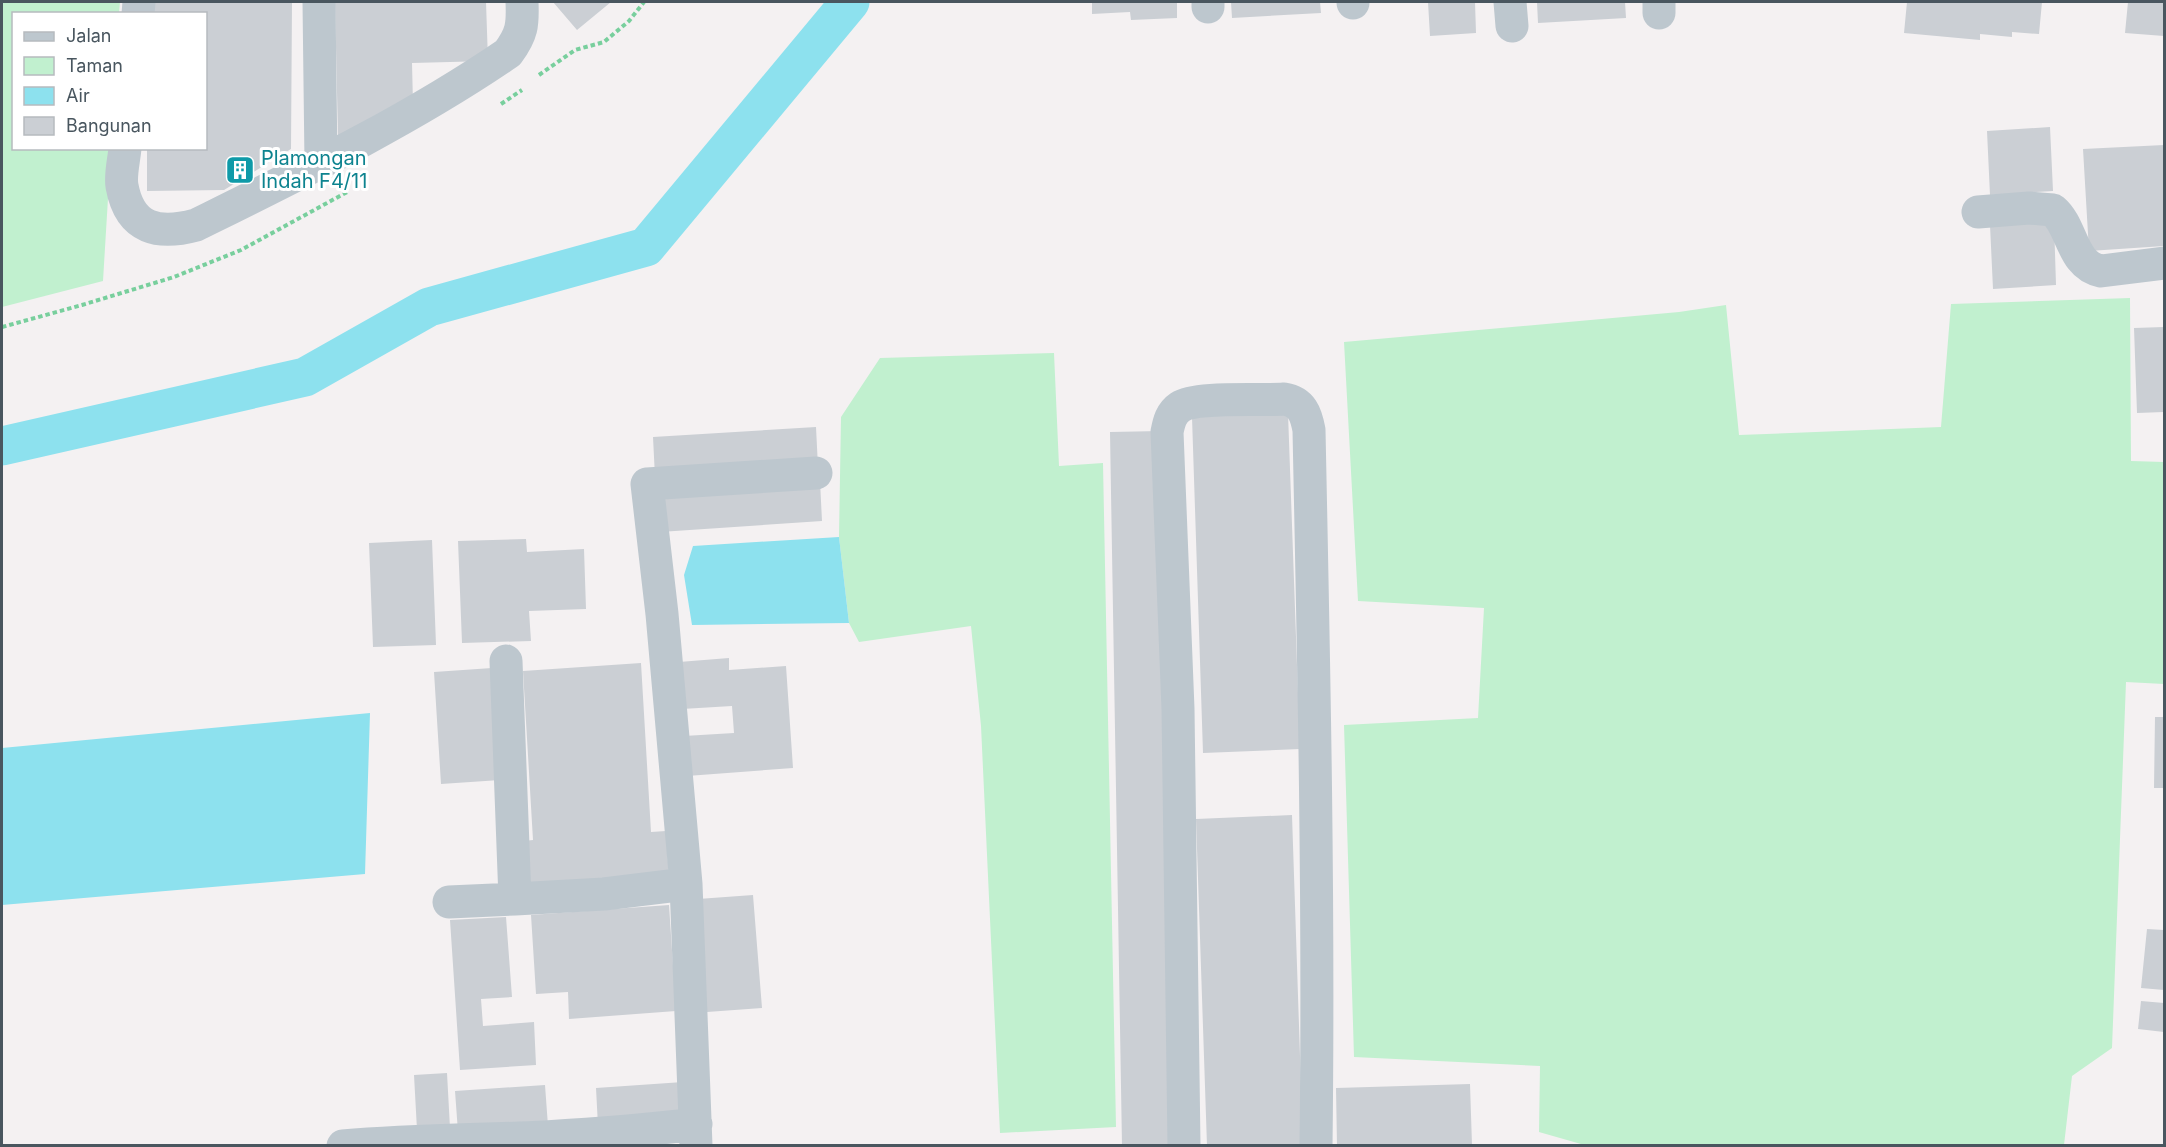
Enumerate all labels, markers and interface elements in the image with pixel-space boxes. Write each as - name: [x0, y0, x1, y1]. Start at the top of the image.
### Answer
- legend: [12, 12, 207, 150]
- text: Jalan: [66, 25, 111, 46]
- text: Taman: [66, 55, 123, 76]
- text: Air: [66, 85, 90, 106]
- text: Bangunan: [66, 115, 152, 136]
- place label: Plamongan Indah F4/11: [261, 146, 367, 193]
- building icon: Plamongan Indah F4/11: [224, 154, 256, 186]

